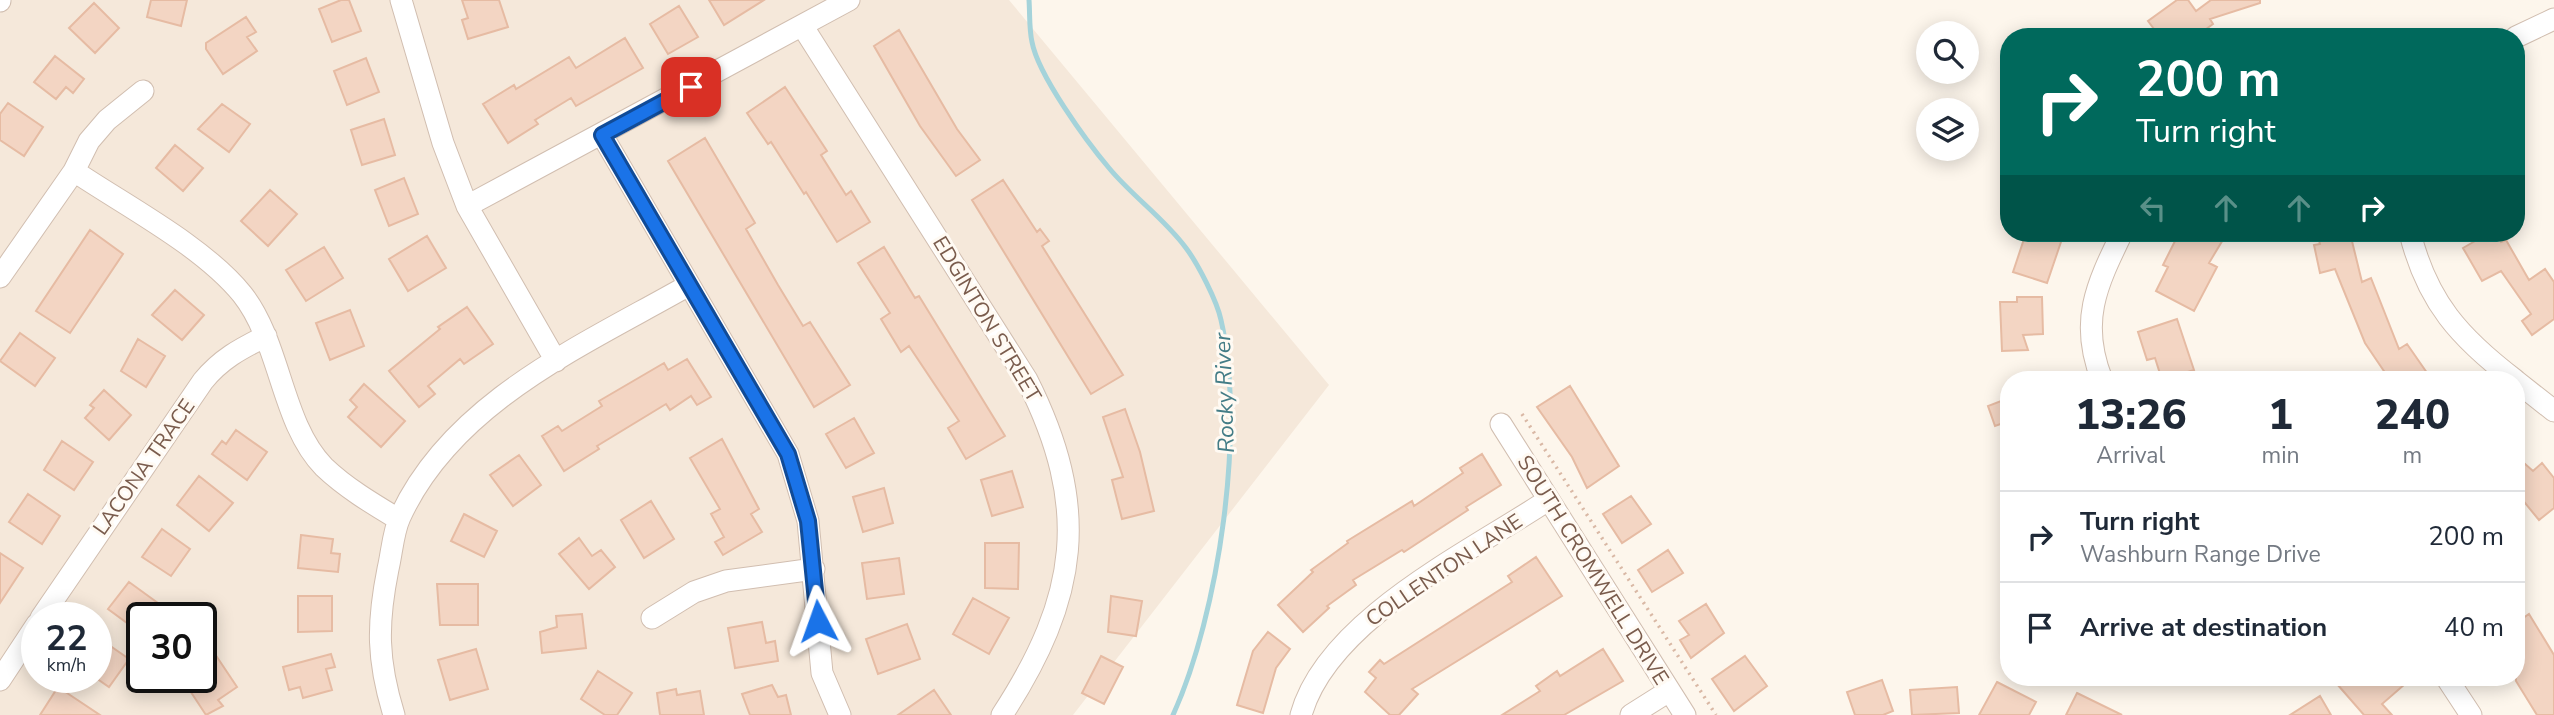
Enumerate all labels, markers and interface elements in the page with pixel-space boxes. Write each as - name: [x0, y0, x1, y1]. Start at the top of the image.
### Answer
- map controls: [1916, 21, 1979, 161]
- button: search: [1916, 21, 1979, 84]
- text: 200 m: [2136, 46, 2280, 113]
- icon: right: [2021, 56, 2112, 147]
- pin: [661, 57, 721, 117]
- icon: arrive: [672, 68, 710, 106]
- button: layers: [1916, 98, 1979, 161]
- text: Turn right: [2136, 110, 2276, 153]
- icon: left: [2134, 189, 2172, 227]
- icon: ahead: [2207, 189, 2245, 227]
- icon: ahead: [2280, 189, 2318, 227]
- icon: right: [2353, 189, 2391, 227]
- street label: EDGINTON STREET: [926, 231, 1048, 407]
- water label: Rocky River: [1207, 332, 1242, 454]
- text: 13:26: [2075, 387, 2187, 444]
- text: 1: [2268, 387, 2293, 444]
- text: 240: [2375, 387, 2450, 444]
- street label: LACONA TRACE: [87, 393, 201, 541]
- text: Arrival: [2096, 440, 2165, 471]
- text: min: [2262, 440, 2300, 471]
- text: m: [2402, 440, 2422, 471]
- street label: SOUTH CROMWELL DRIVE: [1511, 450, 1675, 690]
- text: Turn right: [2080, 504, 2199, 539]
- street label: COLLENTON LANE: [1360, 507, 1528, 633]
- icon: right: [2021, 518, 2059, 556]
- text: 200 m: [2428, 519, 2504, 554]
- text: Washburn Range Drive: [2080, 539, 2321, 570]
- position arrow: [781, 584, 855, 658]
- speed limit sign: 30: [126, 602, 217, 693]
- icon: arrive: [2021, 609, 2059, 647]
- text: Arrive at destination: [2080, 610, 2327, 645]
- text: 40 m: [2444, 610, 2504, 645]
- text: 22: [45, 615, 88, 662]
- text: km/h: [47, 653, 86, 677]

